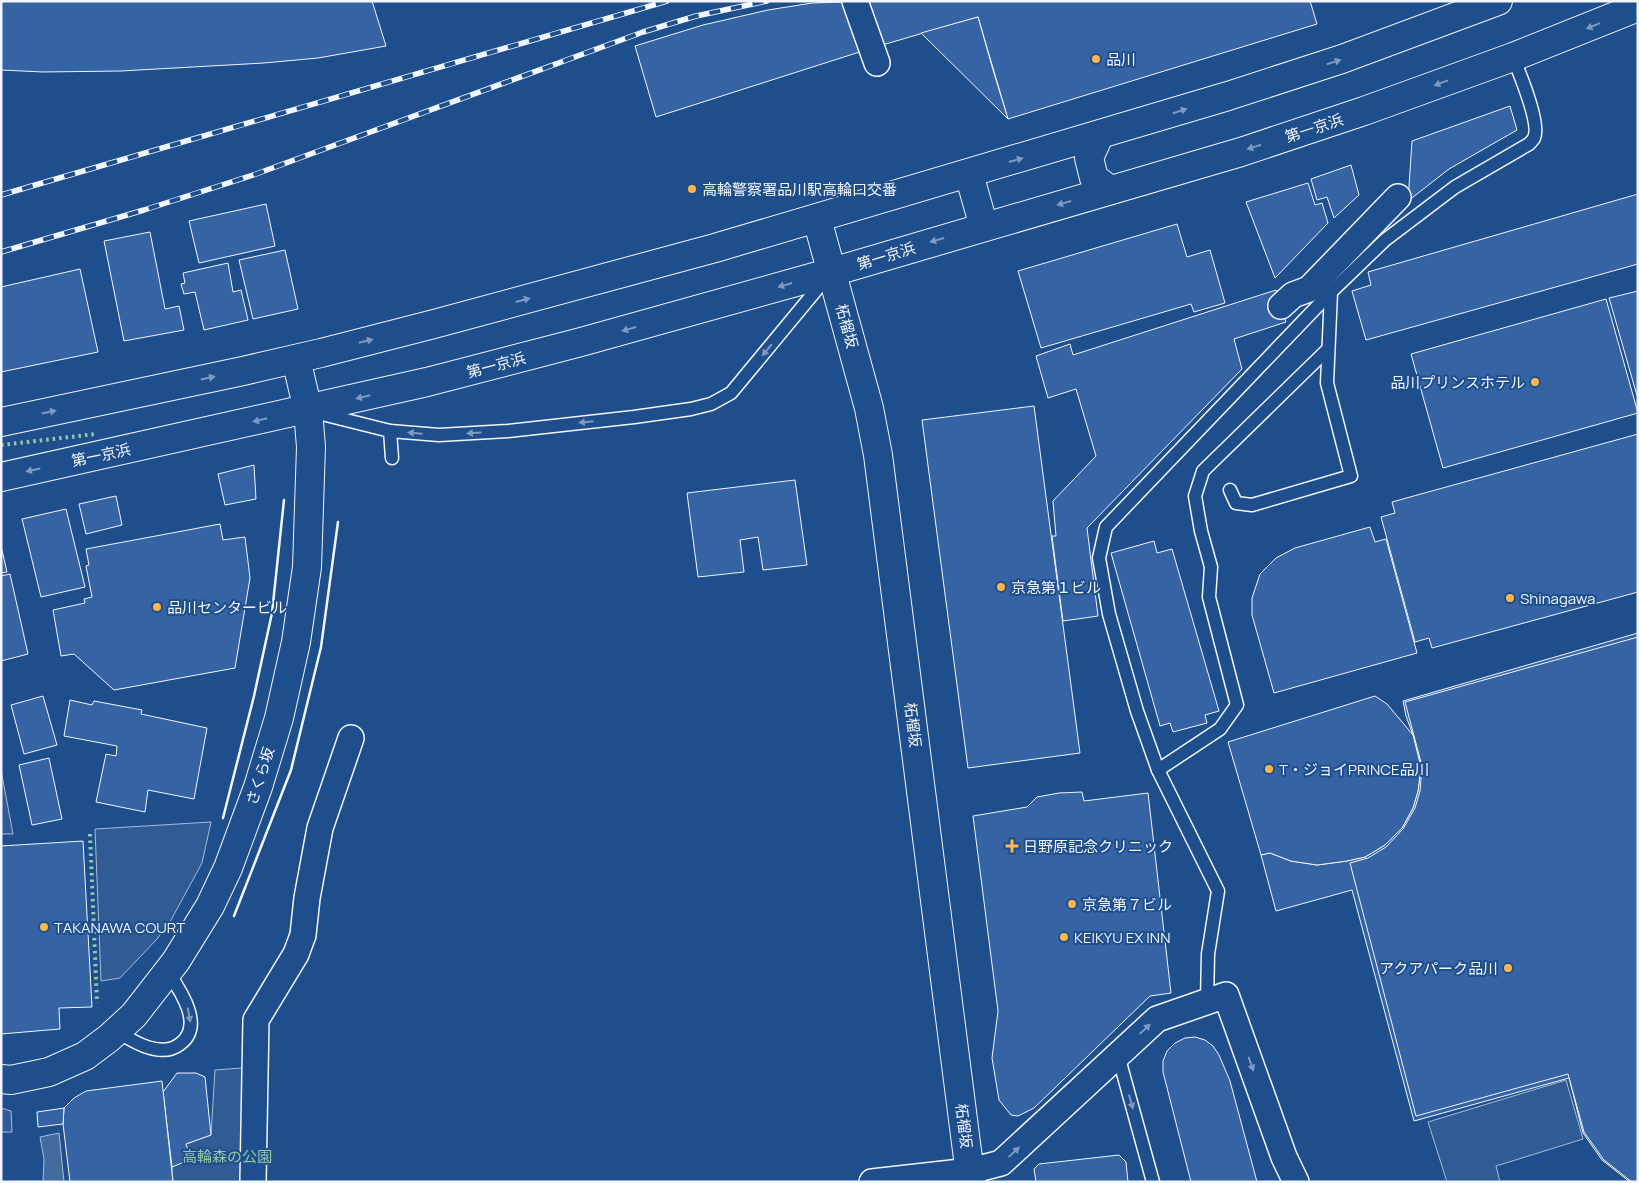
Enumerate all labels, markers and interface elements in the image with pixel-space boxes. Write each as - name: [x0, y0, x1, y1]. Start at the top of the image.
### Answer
- one-way arrow: [1585, 23, 1600, 30]
- place label: 品川: [1106, 49, 1136, 70]
- marker: 品川: [1090, 53, 1102, 65]
- one-way arrow: [1327, 57, 1342, 65]
- one-way arrow: [1433, 80, 1448, 87]
- one-way arrow: [1172, 107, 1187, 115]
- street label: 第一京浜: [1282, 109, 1346, 147]
- one-way arrow: [1246, 144, 1261, 152]
- one-way arrow: [1008, 156, 1023, 164]
- place label: 高輪警察署品川駅高輪口交番: [702, 179, 897, 200]
- marker: 高輪警察署品川駅高輪口交番: [686, 183, 698, 195]
- one-way arrow: [1057, 200, 1072, 208]
- street label: 第一京浜: [854, 237, 918, 275]
- one-way arrow: [929, 237, 944, 245]
- one-way arrow: [777, 281, 793, 289]
- one-way arrow: [516, 296, 531, 304]
- street label: 柘榴坂: [831, 302, 863, 350]
- one-way arrow: [621, 325, 636, 333]
- one-way arrow: [359, 337, 374, 345]
- one-way arrow: [762, 343, 773, 356]
- street label: 第一京浜: [464, 347, 528, 383]
- place label: 品川プリンスホテル: [1390, 372, 1525, 393]
- one-way arrow: [200, 374, 216, 382]
- marker: 品川プリンスホテル: [1529, 376, 1541, 388]
- one-way arrow: [355, 393, 370, 401]
- one-way arrow: [41, 407, 57, 415]
- one-way arrow: [252, 416, 268, 424]
- one-way arrow: [577, 418, 593, 426]
- one-way arrow: [406, 429, 422, 437]
- one-way arrow: [465, 429, 481, 437]
- street label: 第一京浜: [69, 438, 133, 472]
- one-way arrow: [24, 467, 40, 475]
- place label: 京急第１ビル: [1011, 577, 1101, 598]
- marker: 京急第１ビル: [995, 581, 1007, 593]
- place label: Shinagawa: [1520, 588, 1595, 609]
- marker: Shinagawa: [1504, 592, 1516, 604]
- place label: 品川センタービル: [167, 597, 287, 618]
- marker: 品川センタービル: [151, 601, 163, 613]
- street label: 柘榴坂: [900, 701, 926, 749]
- street label: さくら坂: [241, 744, 279, 808]
- place label: T・ジョイPRINCE品川: [1279, 759, 1430, 780]
- marker: T・ジョイPRINCE品川: [1263, 763, 1275, 775]
- place label: 日野原記念クリニック: [1023, 836, 1173, 857]
- marker: 日野原記念クリニック: [1005, 839, 1019, 853]
- place label: 京急第７ビル: [1082, 894, 1172, 915]
- marker: 京急第７ビル: [1066, 898, 1078, 910]
- place label: TAKANAWA COURT: [54, 917, 185, 938]
- marker: TAKANAWA COURT: [38, 921, 50, 933]
- place label: KEIKYU EX INN: [1074, 927, 1170, 948]
- marker: KEIKYU EX INN: [1058, 931, 1070, 943]
- place label: アクアパーク品川: [1379, 958, 1498, 979]
- marker: アクアパーク品川: [1502, 962, 1514, 974]
- one-way arrow: [185, 1008, 193, 1024]
- one-way arrow: [1139, 1024, 1152, 1035]
- one-way arrow: [1248, 1057, 1255, 1072]
- one-way arrow: [1127, 1095, 1135, 1110]
- street label: 柘榴坂: [951, 1102, 977, 1150]
- park label: 高輪森の公園: [182, 1146, 272, 1167]
- one-way arrow: [1007, 1146, 1019, 1158]

